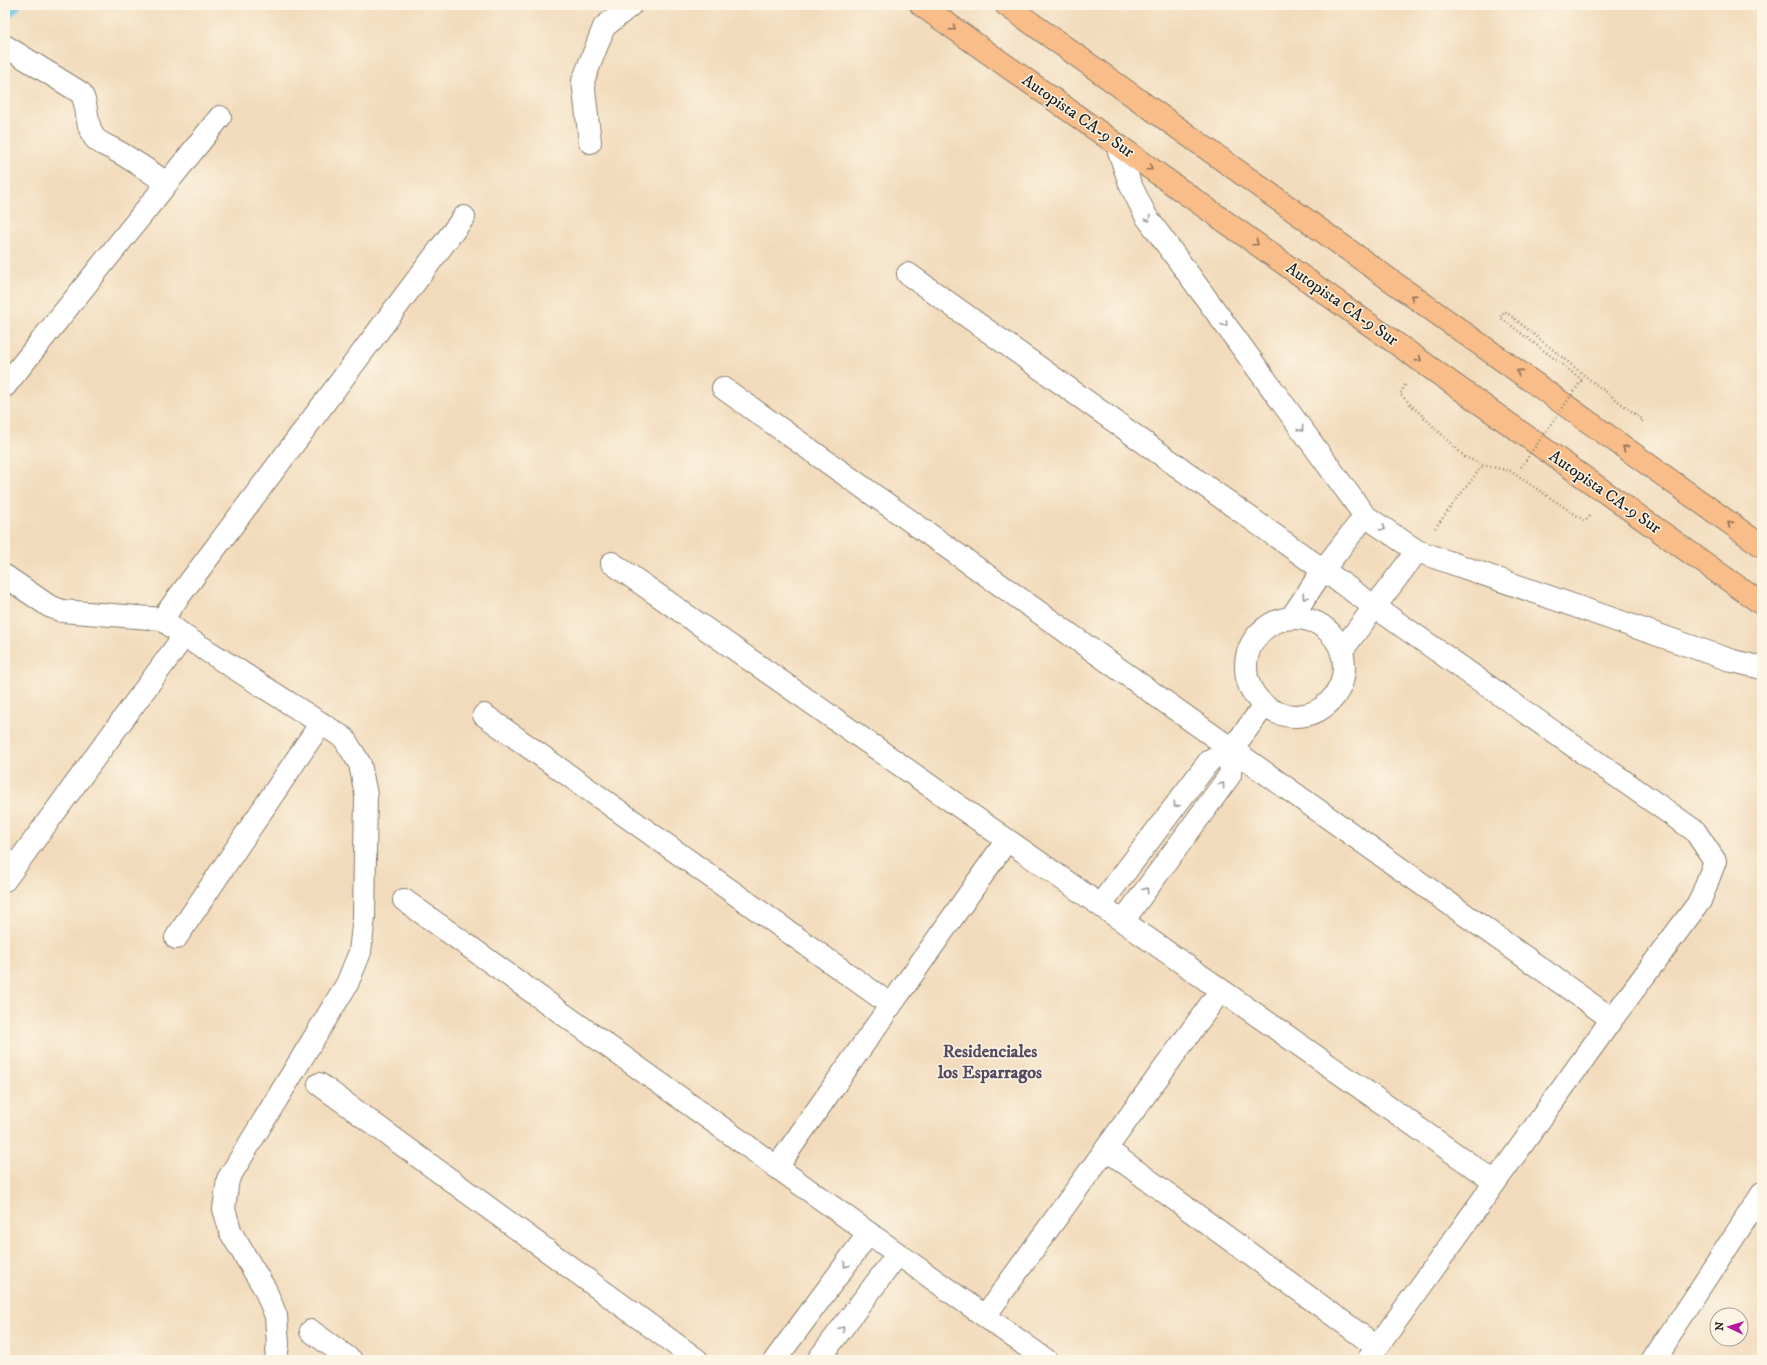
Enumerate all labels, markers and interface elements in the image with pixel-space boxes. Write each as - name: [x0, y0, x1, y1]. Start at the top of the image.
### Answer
- one-way arrow: [949, 23, 956, 31]
- street label: Autopista CA-9 Sur: [1018, 69, 1139, 163]
- one-way arrow: [1146, 163, 1153, 171]
- one-way arrow: [1143, 215, 1151, 222]
- one-way arrow: [1252, 238, 1259, 246]
- street label: Autopista CA-9 Sur: [1282, 257, 1403, 351]
- one-way arrow: [1410, 294, 1417, 301]
- one-way arrow: [1220, 320, 1228, 327]
- one-way arrow: [1415, 354, 1422, 362]
- one-way arrow: [1516, 369, 1523, 377]
- one-way arrow: [1297, 425, 1304, 432]
- street label: Autopista CA-9 Sur: [1545, 445, 1666, 539]
- one-way arrow: [1622, 446, 1629, 453]
- one-way arrow: [1728, 521, 1735, 528]
- one-way arrow: [1379, 523, 1386, 530]
- one-way arrow: [1302, 593, 1310, 600]
- one-way arrow: [1217, 782, 1224, 789]
- one-way arrow: [1173, 801, 1181, 808]
- one-way arrow: [1141, 887, 1148, 894]
- district label: Residenciales los Esparragos: [937, 1041, 1042, 1084]
- one-way arrow: [844, 1260, 851, 1267]
- north arrow: [1709, 1307, 1749, 1347]
- text: N: [1713, 1321, 1727, 1331]
- one-way arrow: [837, 1326, 844, 1333]

